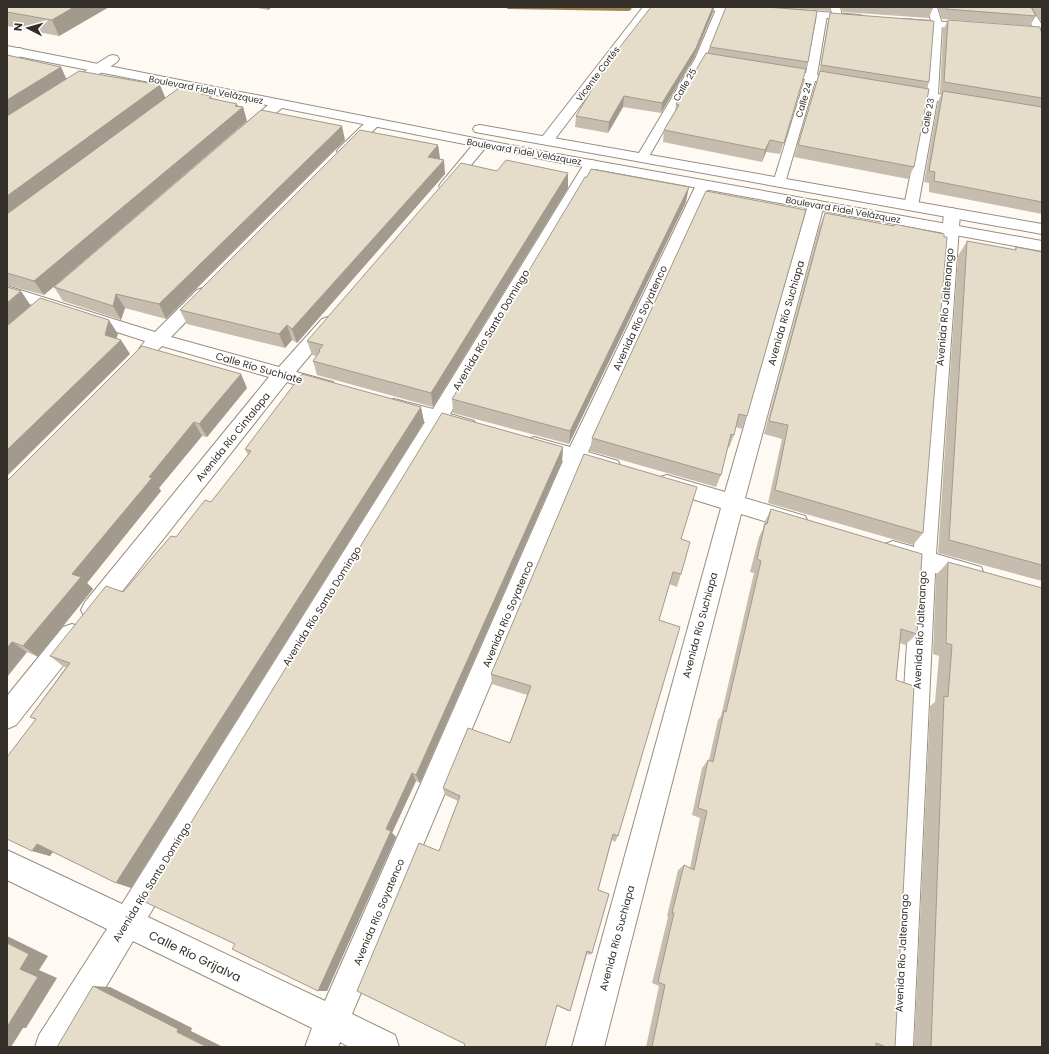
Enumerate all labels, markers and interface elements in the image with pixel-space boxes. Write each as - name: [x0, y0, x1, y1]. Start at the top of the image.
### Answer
- north arrow: [8, 8, 48, 48]
- text: N: [10, 22, 26, 32]
- street label: Vicente Cortés: [573, 44, 623, 104]
- street label: Calle 25: [671, 66, 700, 104]
- street label: Boulevard Fidel Velázquez: [148, 73, 264, 107]
- street label: Calle 24: [793, 81, 815, 119]
- street label: Calle 23: [919, 97, 937, 135]
- street label: Boulevard Fidel Velázquez: [466, 136, 582, 168]
- street label: Boulevard Fidel Velázquez: [785, 194, 901, 226]
- street label: Avenida Río Jaltenango: [932, 247, 958, 367]
- street label: Avenida Río Suchiapa: [764, 259, 808, 367]
- street label: Avenida Río Soyatenco: [609, 263, 671, 373]
- street label: Avenida Río Santo Domingo: [449, 267, 533, 393]
- street label: Calle Río Suchiate: [214, 348, 304, 388]
- street label: Avenida Río Cintalapa: [192, 389, 274, 485]
- street label: Avenida Río Santo Domingo: [279, 543, 365, 669]
- street label: Avenida Río Soyatenco: [479, 558, 537, 670]
- street label: Avenida Río Suchiapa: [679, 571, 721, 679]
- street label: Avenida Río Jaltenango: [909, 571, 931, 689]
- street label: Avenida Río Santo Domingo: [109, 819, 195, 945]
- street label: Avenida Río Soyatenco: [350, 856, 408, 968]
- street label: Avenida Río Suchiapa: [596, 884, 638, 992]
- street label: Avenida Río Jaltenango: [891, 894, 913, 1012]
- street label: Calle Río Grijalva: [146, 926, 244, 986]

